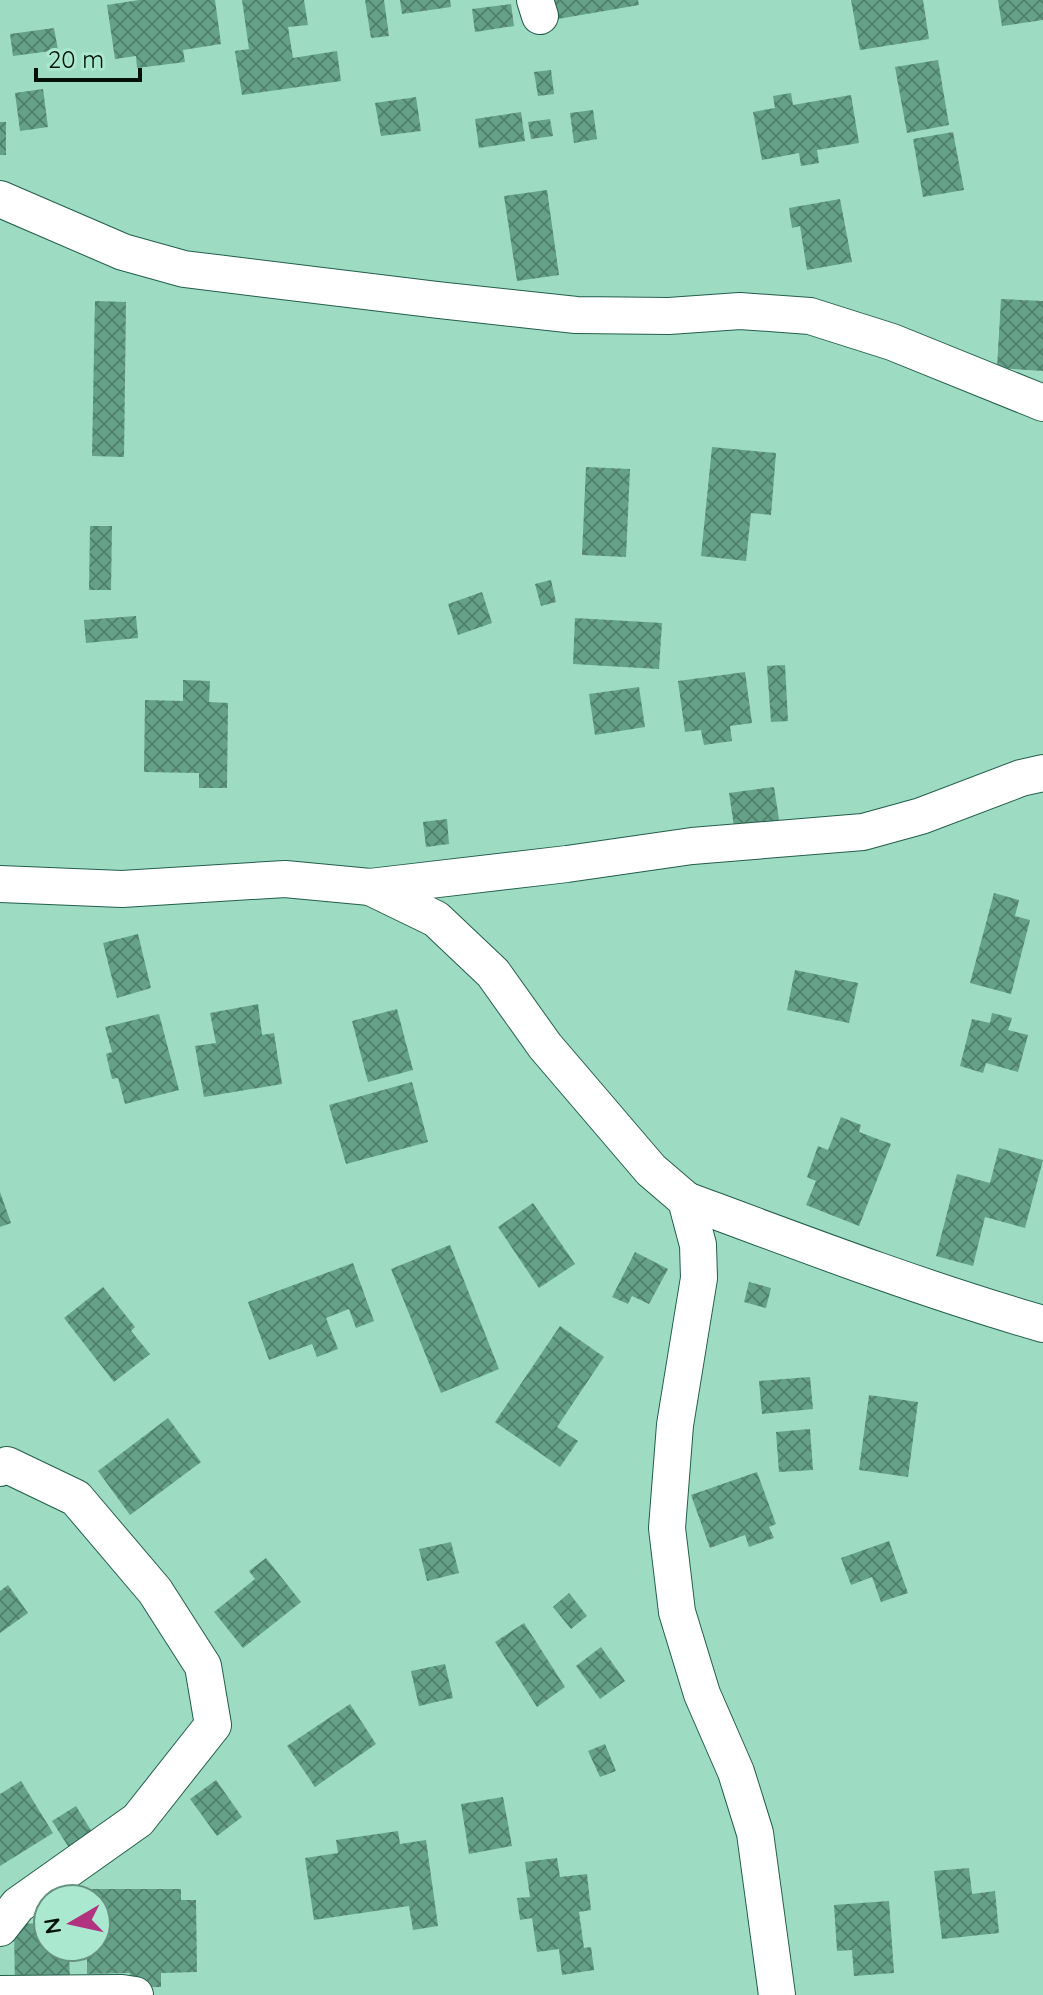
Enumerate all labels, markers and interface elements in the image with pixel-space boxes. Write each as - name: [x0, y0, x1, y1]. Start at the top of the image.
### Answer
- scale bar: [36, 32, 140, 82]
- text: 20 m: [48, 44, 104, 74]
- north arrow: [32, 1883, 112, 1963]
- text: N: [37, 1916, 67, 1936]

